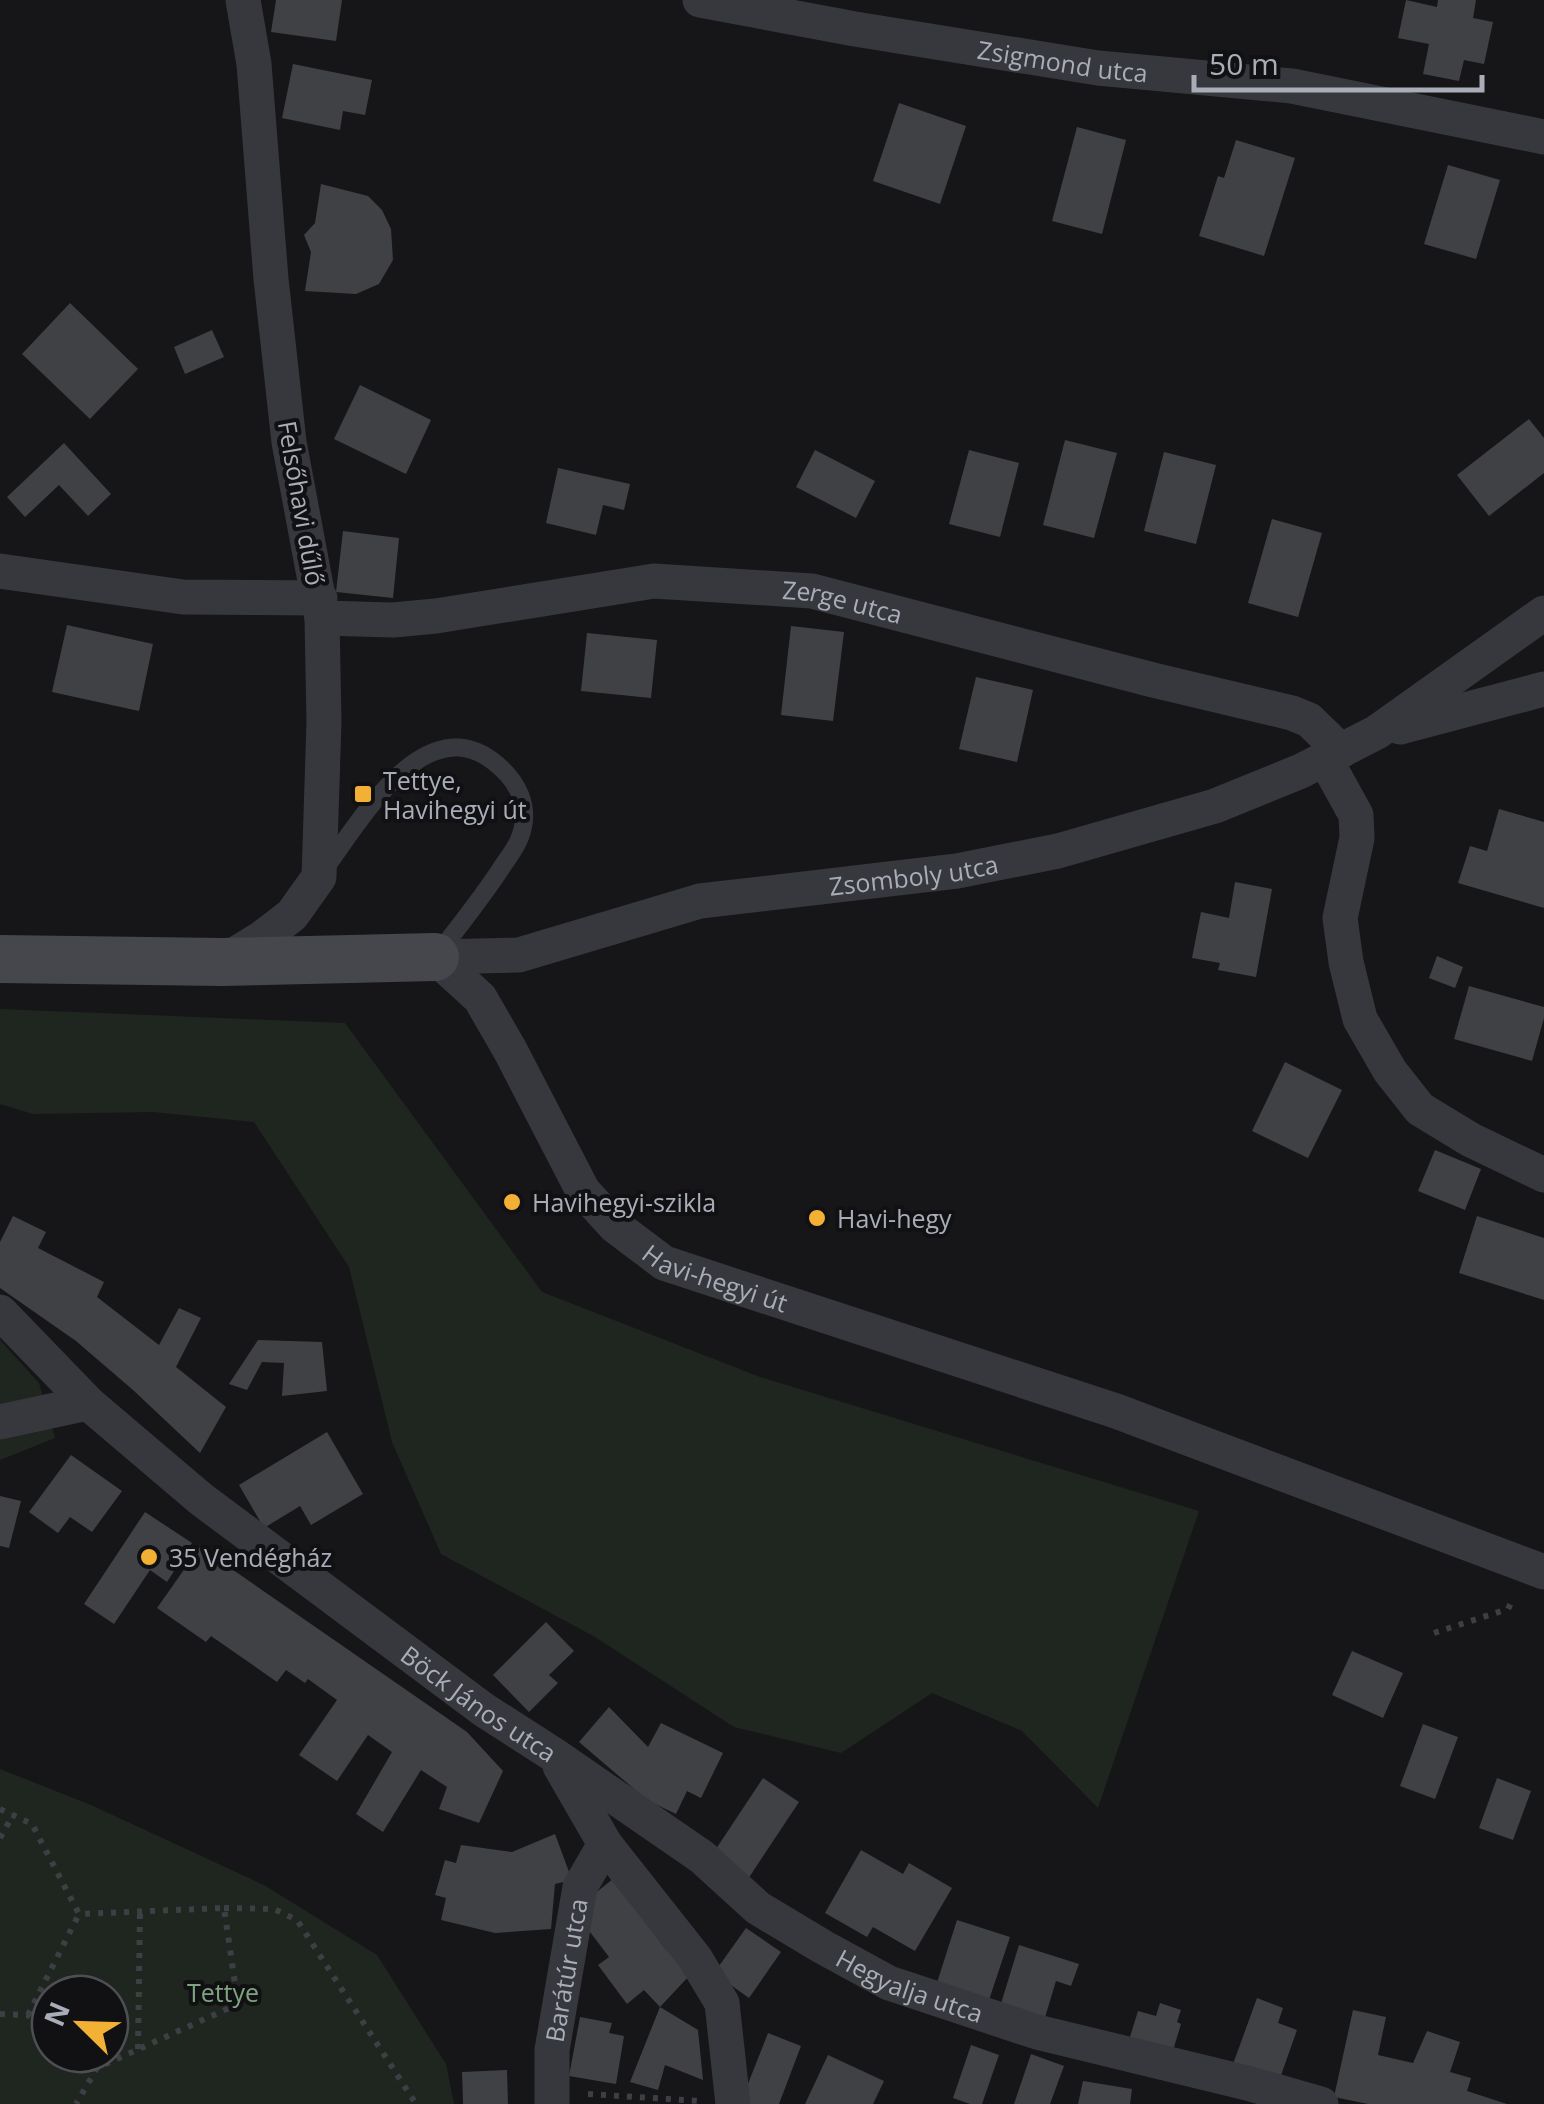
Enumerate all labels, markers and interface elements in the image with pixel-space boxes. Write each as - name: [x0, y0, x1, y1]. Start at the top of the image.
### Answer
- scale bar: [1194, 30, 1482, 92]
- street label: Zsigmond utca: [975, 32, 1149, 90]
- text: 50 m: [1209, 43, 1279, 84]
- street label: Felsőhavi dűlő: [271, 418, 333, 588]
- street label: Zerge utca: [781, 572, 906, 631]
- place label: Tettye, Havihegyi út: [383, 763, 527, 826]
- marker: Tettye, Havihegyi út: [352, 783, 374, 805]
- street label: Zsomboly utca: [827, 846, 1001, 903]
- place label: Havihegyi-szikla: [532, 1185, 716, 1219]
- marker: Havihegyi-szikla: [501, 1191, 523, 1213]
- place label: Havi-hegy: [837, 1201, 952, 1235]
- marker: Havi-hegy: [806, 1207, 828, 1229]
- street label: Havi-hegyi út: [636, 1236, 792, 1319]
- place label: 35 Vendégház: [169, 1540, 332, 1574]
- marker: 35 Vendégház: [138, 1546, 160, 1568]
- street label: Böck János utca: [394, 1637, 563, 1769]
- street label: Barátúr utca: [537, 1896, 595, 2045]
- street label: Hegyalja utca: [830, 1941, 988, 2030]
- north arrow: [30, 1974, 130, 2074]
- park label: Tettye: [187, 1975, 259, 2009]
- text: N: [34, 1996, 78, 2032]

